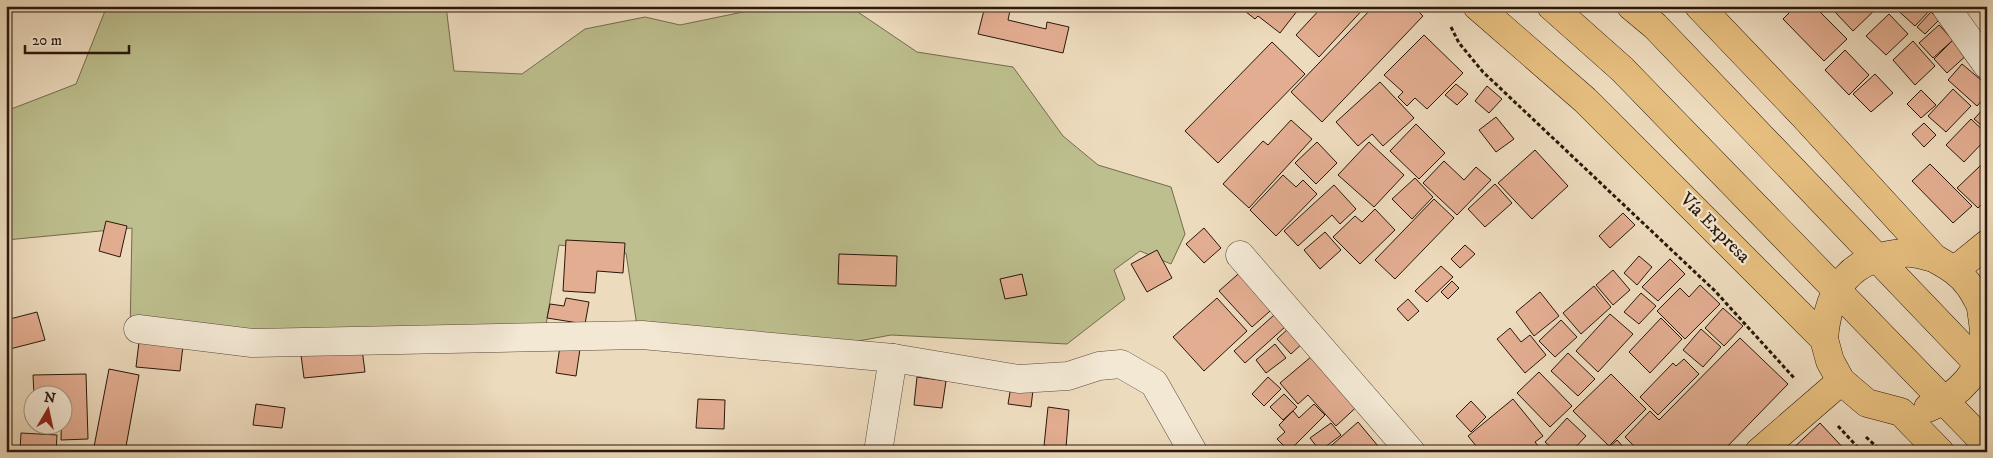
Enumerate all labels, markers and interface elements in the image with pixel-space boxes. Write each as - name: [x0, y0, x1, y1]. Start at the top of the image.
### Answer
- scale bar: [25, 22, 129, 54]
- text: 20 m: [32, 31, 62, 50]
- street label: Vía Expresa: [1674, 187, 1755, 268]
- north arrow: [22, 386, 72, 436]
- text: N: [43, 388, 57, 408]

